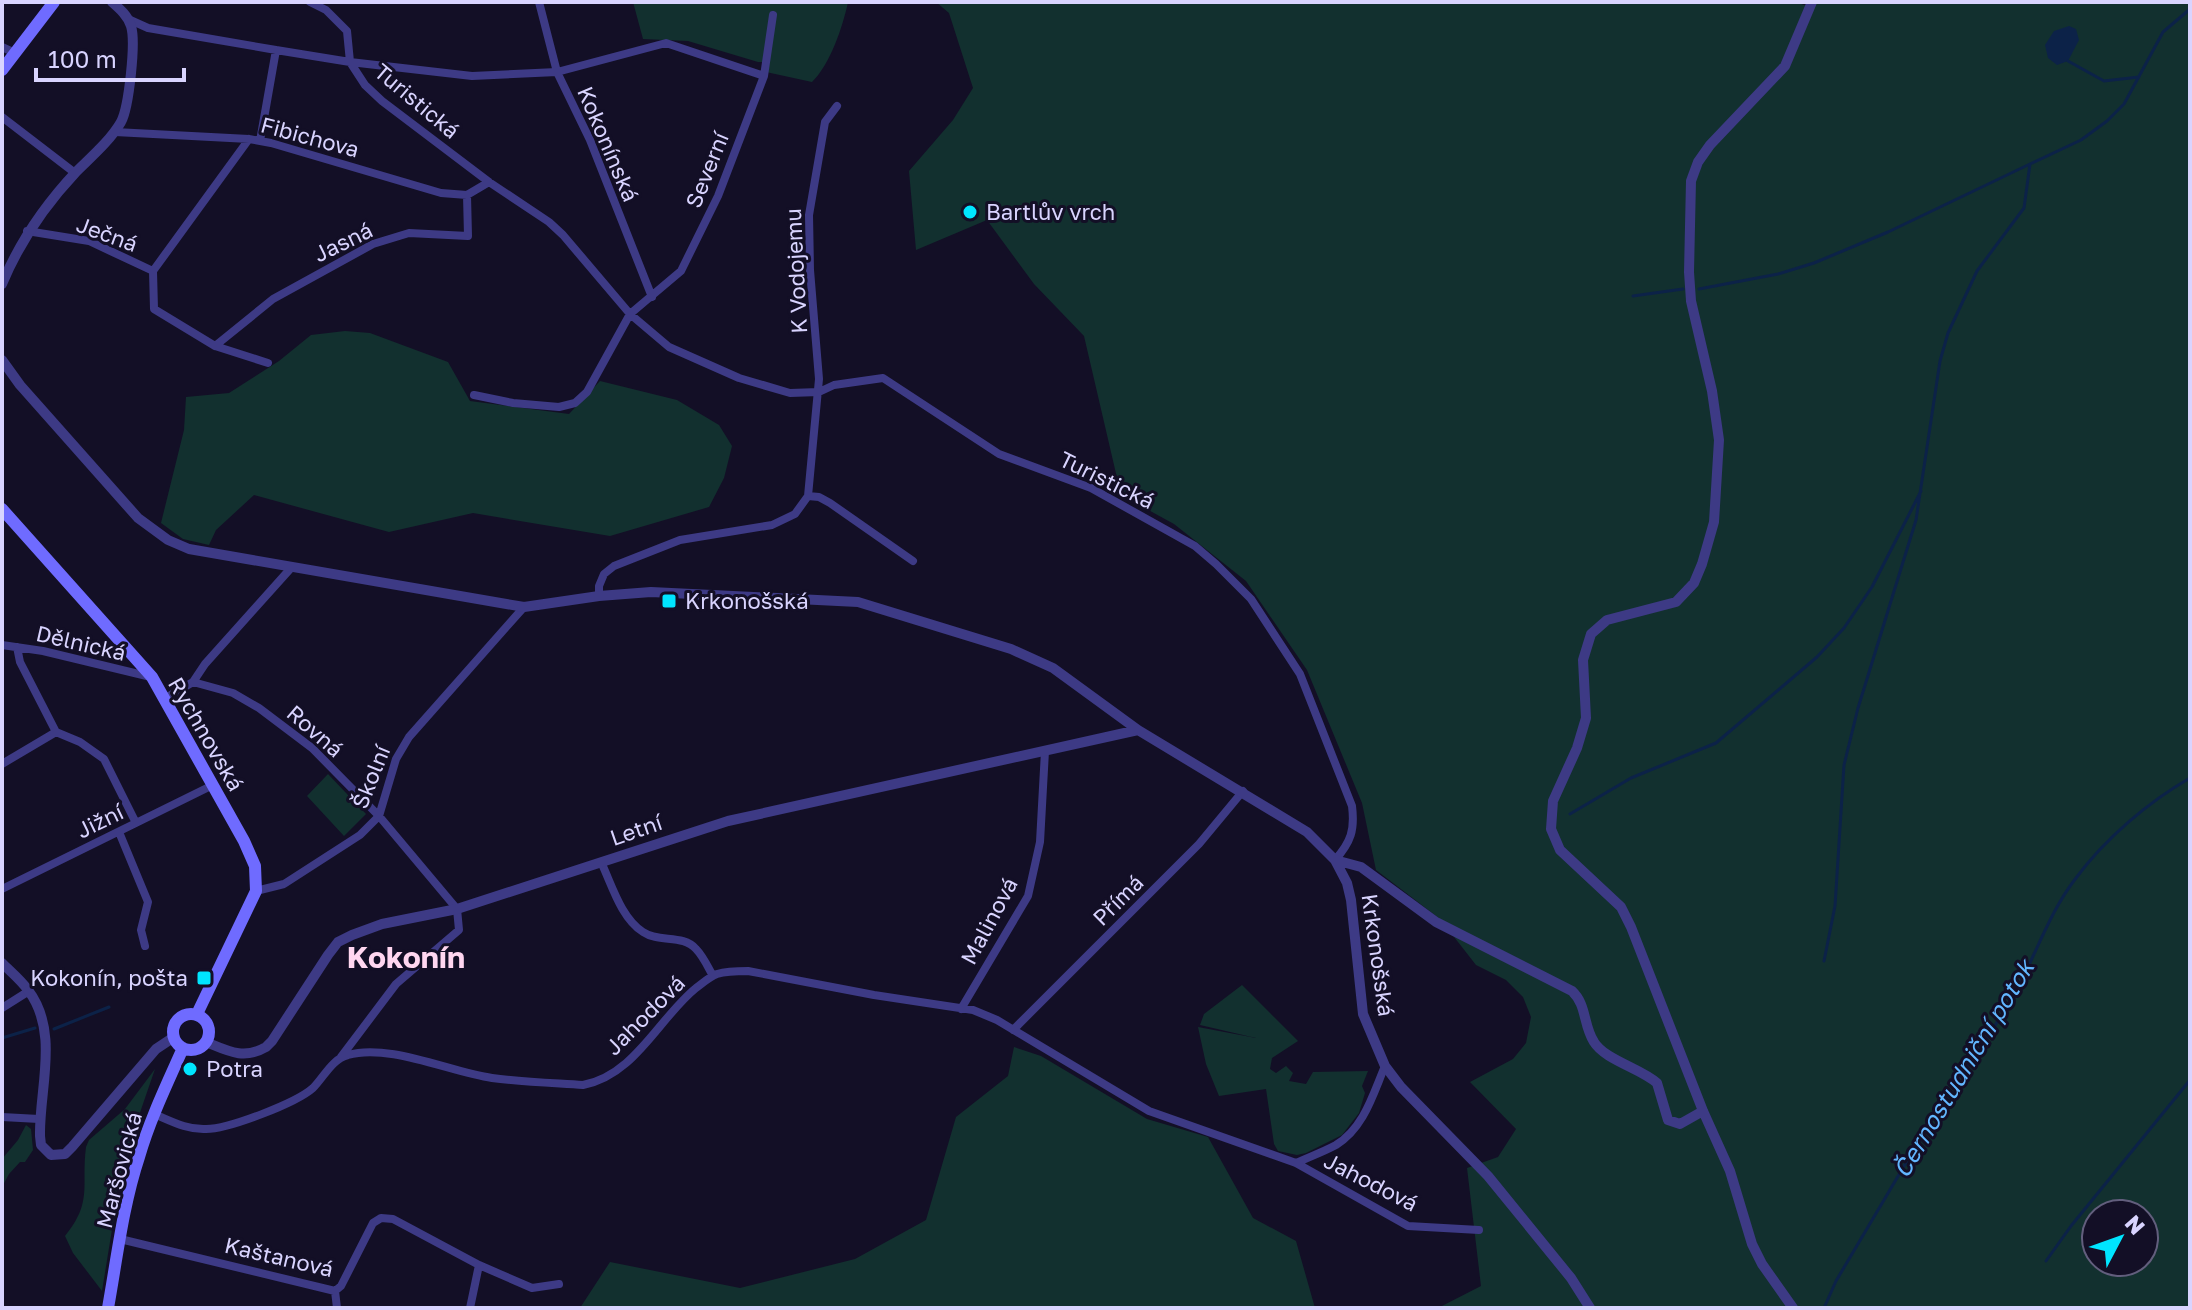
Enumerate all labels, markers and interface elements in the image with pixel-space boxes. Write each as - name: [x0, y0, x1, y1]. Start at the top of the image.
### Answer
- scale bar: [36, 32, 184, 82]
- text: 100 m: [48, 44, 117, 73]
- street label: Turistická: [369, 57, 465, 144]
- street label: Kokonínská: [572, 82, 645, 205]
- street label: Fibichova: [258, 110, 362, 163]
- street label: Severní: [679, 126, 735, 212]
- place label: Bartlův vrch: [986, 198, 1115, 225]
- marker: Bartlův vrch: [961, 203, 979, 221]
- street label: K Vodojemu: [779, 208, 812, 334]
- street label: Ječná: [73, 210, 141, 257]
- street label: Jasná: [309, 216, 377, 267]
- street label: Turistická: [1055, 445, 1159, 514]
- place label: Krkonošská: [685, 587, 809, 614]
- marker: Krkonošská: [660, 592, 678, 610]
- street label: Dělnická: [34, 619, 129, 666]
- street label: Rychnovská: [163, 672, 250, 796]
- street label: Rovná: [282, 699, 349, 762]
- street label: Školní: [346, 739, 396, 812]
- street label: Jižní: [72, 797, 129, 843]
- street label: Letní: [606, 807, 667, 851]
- street label: Přímá: [1087, 869, 1149, 931]
- street label: Malinová: [954, 873, 1023, 969]
- street label: Krkonošská: [1357, 892, 1400, 1018]
- district label: Kokonín: [347, 939, 465, 975]
- water label: Černostudniční potok: [1886, 952, 2040, 1182]
- place label: Kokonín, pošta: [30, 964, 188, 991]
- marker: Kokonín, pošta: [195, 969, 213, 987]
- street label: Jahodová: [599, 969, 690, 1060]
- place label: Potra: [206, 1055, 263, 1082]
- marker: Potra: [181, 1060, 199, 1078]
- street label: Maršovická: [90, 1109, 147, 1231]
- street label: Jahodová: [1320, 1146, 1423, 1217]
- north arrow: [2080, 1198, 2160, 1278]
- text: N: [2120, 1209, 2151, 1240]
- street label: Kaštanová: [222, 1231, 336, 1282]

